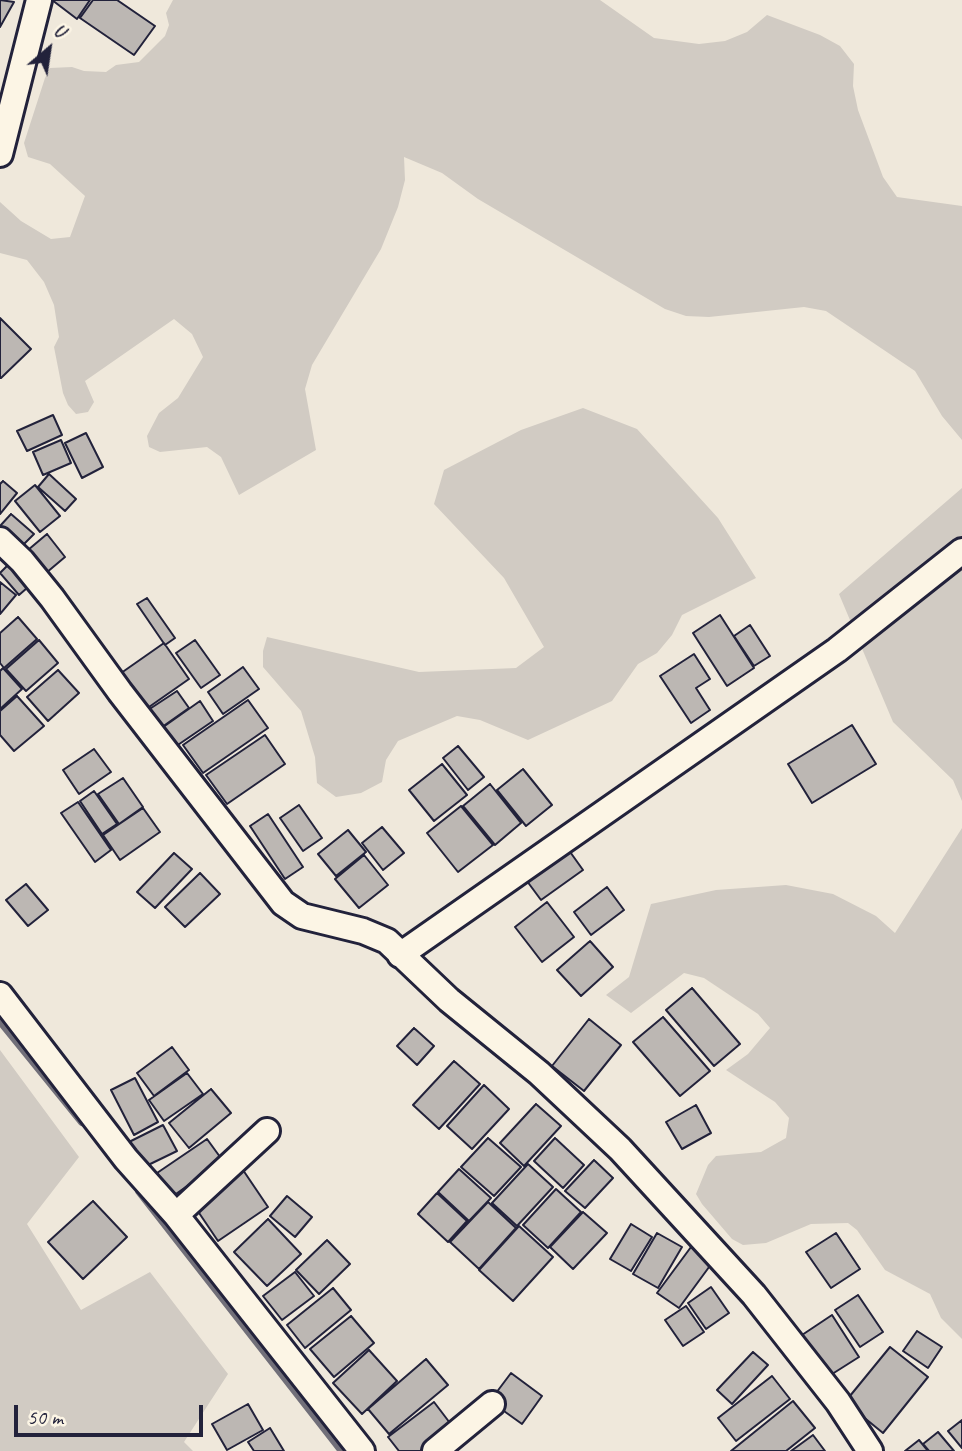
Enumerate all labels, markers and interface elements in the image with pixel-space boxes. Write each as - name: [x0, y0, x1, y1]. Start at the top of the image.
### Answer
- north arrow: [14, 14, 84, 84]
- text: U: [49, 18, 69, 43]
- scale bar: [18, 1392, 206, 1436]
- text: 50 m: [27, 1404, 63, 1430]

